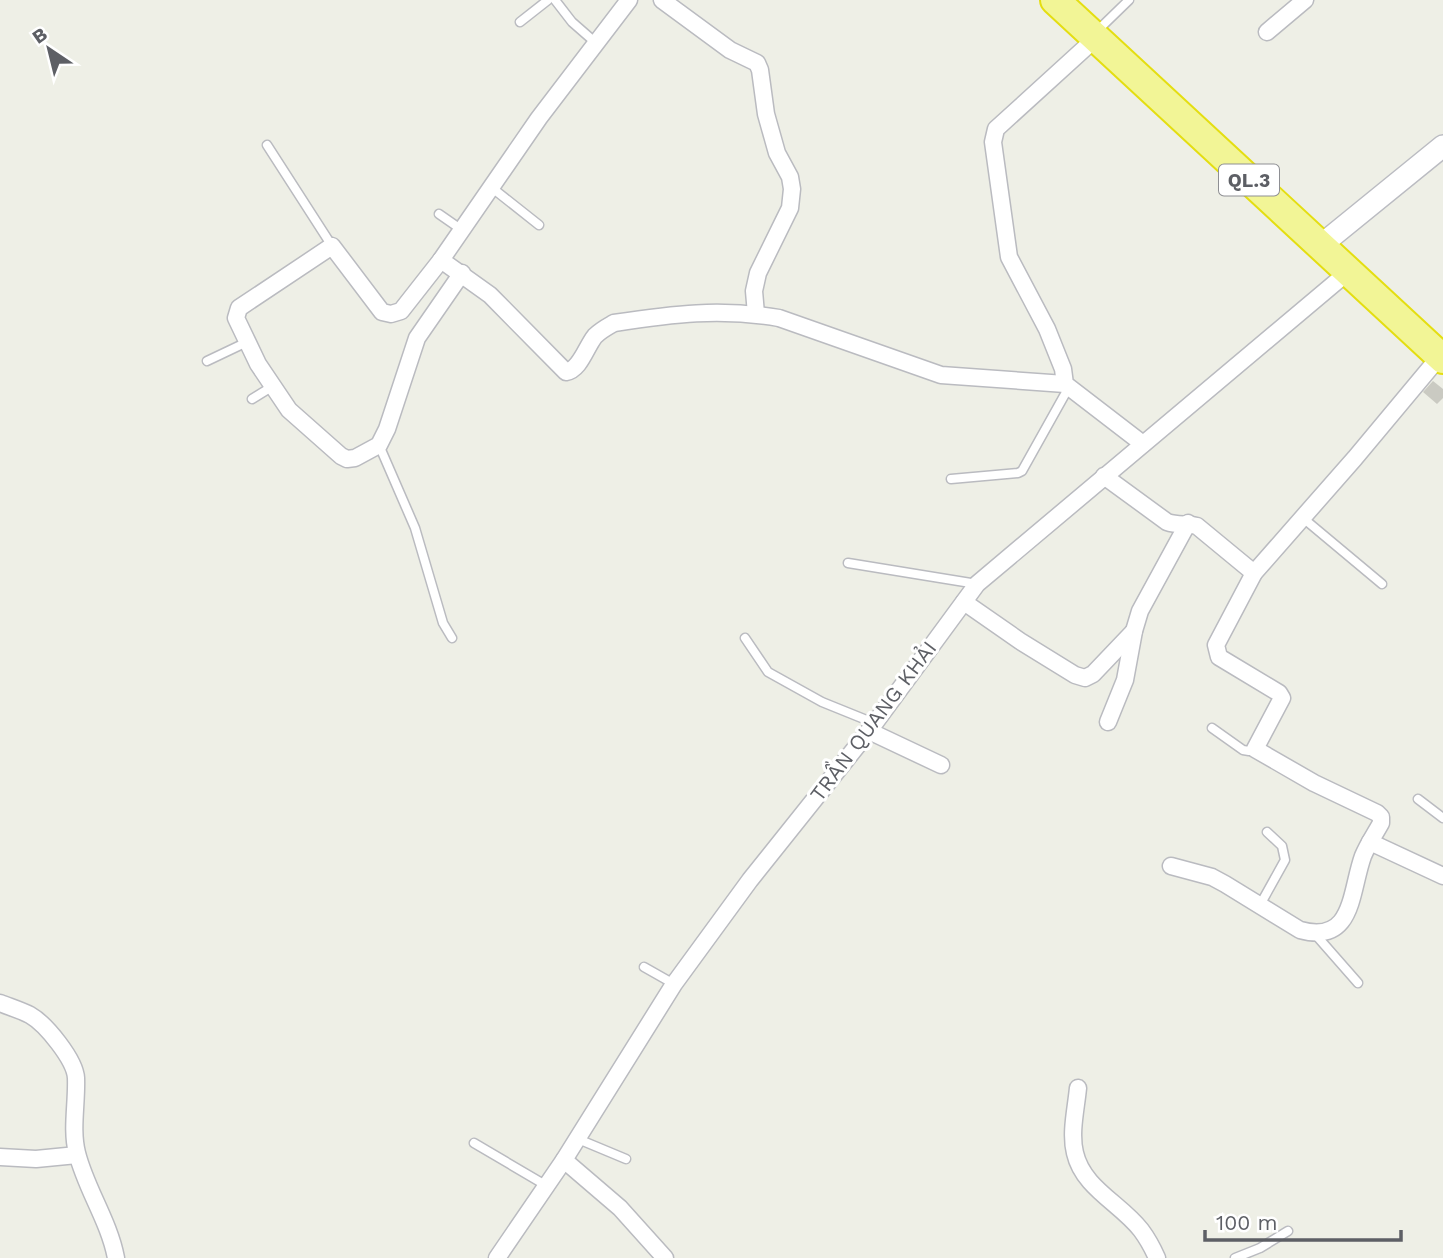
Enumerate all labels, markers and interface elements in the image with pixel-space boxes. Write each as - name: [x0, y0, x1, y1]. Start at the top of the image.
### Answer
- north arrow: [14, 14, 84, 84]
- text: B: [28, 22, 51, 49]
- road number: QL.3: [1219, 164, 1279, 196]
- street label: TRẦN QUANG KHẢI: [803, 635, 941, 806]
- scale bar: [1205, 1198, 1401, 1242]
- text: 100 m: [1216, 1210, 1278, 1235]

